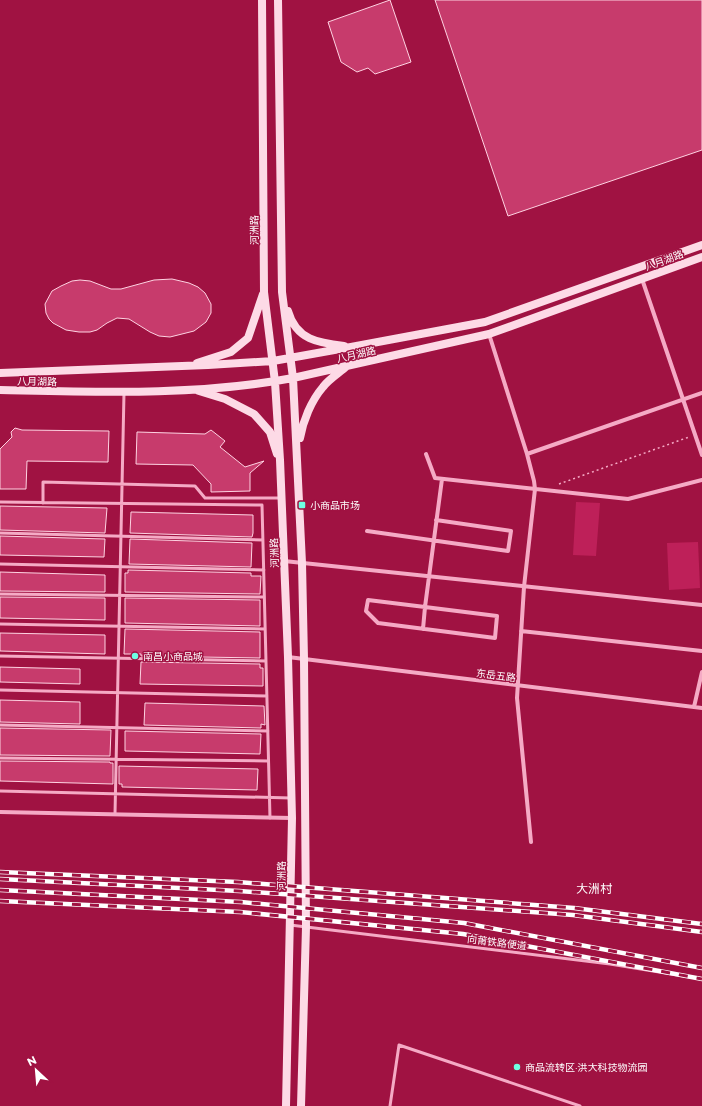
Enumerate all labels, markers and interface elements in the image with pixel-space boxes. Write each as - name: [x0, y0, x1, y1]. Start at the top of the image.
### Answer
- street label: 河洲路: [248, 215, 261, 245]
- street label: 八月湖路: [643, 248, 685, 273]
- street label: 八月湖路: [335, 344, 377, 365]
- street label: 八月湖路: [17, 375, 57, 388]
- place label: 小商品市场: [310, 499, 360, 512]
- marker: 小商品市场: [297, 500, 307, 510]
- street label: 河洲路: [267, 538, 282, 568]
- place label: 南昌小商品城: [143, 650, 203, 663]
- marker: 南昌小商品城: [130, 651, 140, 661]
- street label: 东岳五路: [475, 667, 517, 684]
- street label: 河洲路: [275, 861, 288, 891]
- district label: 大洲村: [576, 881, 613, 896]
- street label: 向莆铁路便道: [466, 932, 528, 953]
- north arrow: [16, 1050, 56, 1090]
- text: N: [25, 1053, 39, 1069]
- place label: 商品流转区·洪大科技物流园: [525, 1061, 648, 1074]
- marker: 商品流转区·洪大科技物流园: [512, 1062, 522, 1072]

